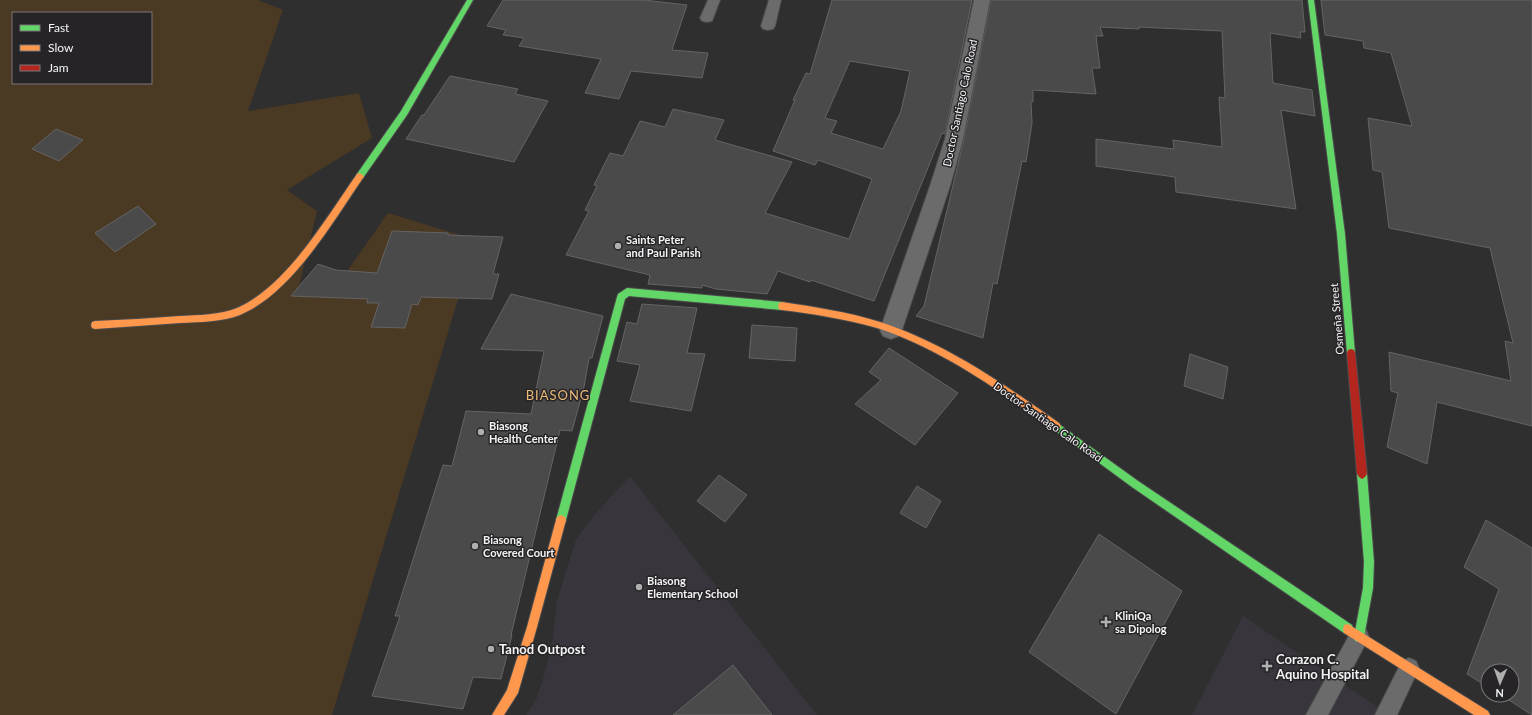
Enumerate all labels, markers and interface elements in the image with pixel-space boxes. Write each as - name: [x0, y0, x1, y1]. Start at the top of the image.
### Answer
- legend: [12, 12, 152, 84]
- text: Fast: [48, 20, 70, 35]
- street label: Doctor Santiago Calo Road: [940, 38, 979, 168]
- text: Slow: [48, 40, 74, 55]
- text: Jam: [48, 60, 69, 75]
- place label: Saints Peter and Paul Parish: [626, 233, 701, 259]
- marker: Saints Peter and Paul Parish: [613, 241, 623, 251]
- street label: Osmeña Street: [1327, 283, 1346, 355]
- street label: Doctor Santiago Calo Road: [991, 379, 1105, 464]
- district label: BIASONG: [526, 387, 590, 403]
- place label: Biasong Health Center: [489, 419, 559, 445]
- marker: Biasong Health Center: [476, 427, 486, 437]
- place label: Biasong Covered Court: [483, 533, 555, 559]
- marker: Biasong Covered Court: [470, 541, 480, 551]
- place label: Biasong Elementary School: [647, 574, 738, 600]
- marker: Biasong Elementary School: [634, 582, 644, 592]
- place label: KliniQa sa Dipolog: [1115, 609, 1167, 635]
- marker: KliniQa sa Dipolog: [1100, 616, 1112, 628]
- place label: Tanod Outpost: [499, 641, 585, 657]
- marker: Tanod Outpost: [486, 644, 496, 654]
- place label: Corazon C. Aquino Hospital: [1275, 651, 1369, 682]
- marker: Corazon C. Aquino Hospital: [1261, 660, 1273, 672]
- north arrow: [1480, 663, 1520, 703]
- text: N: [1495, 687, 1504, 700]

